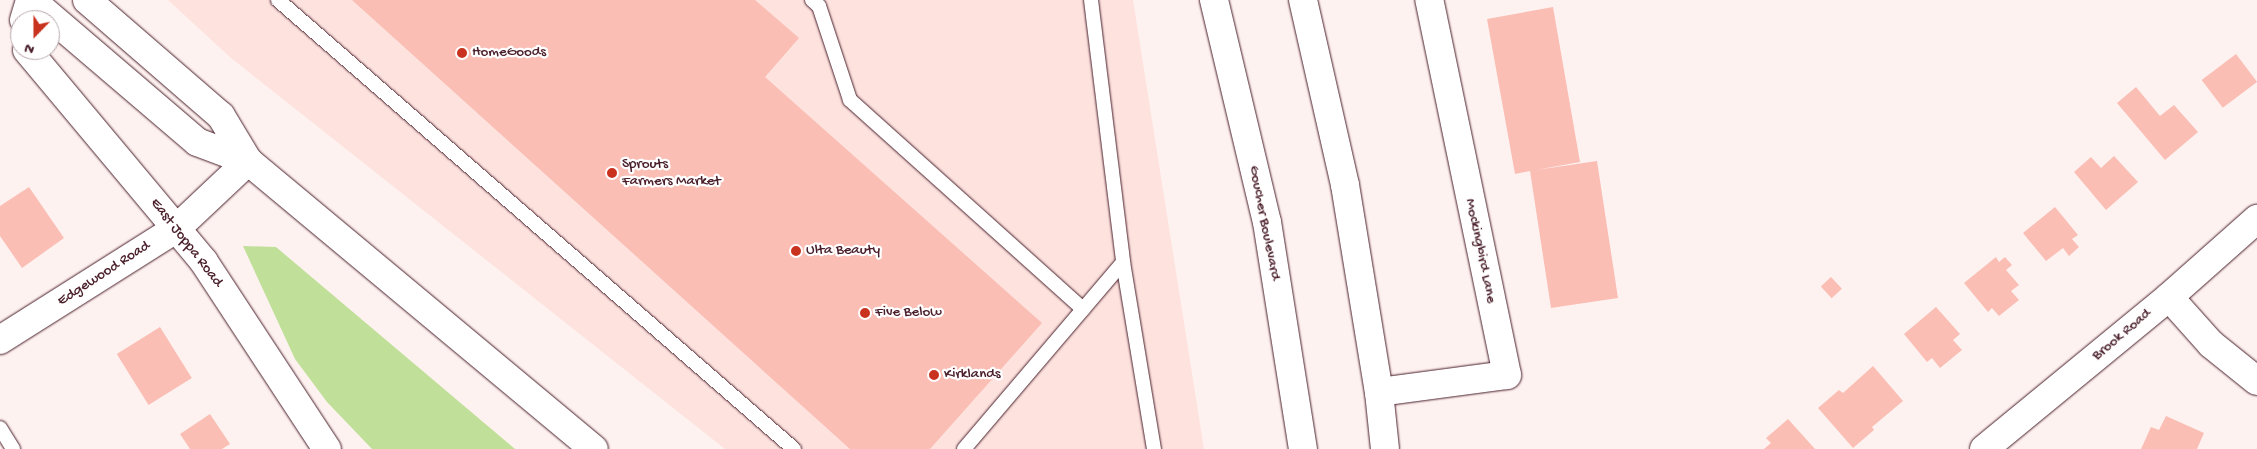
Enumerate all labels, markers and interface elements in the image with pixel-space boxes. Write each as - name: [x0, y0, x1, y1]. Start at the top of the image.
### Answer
- north arrow: [10, 10, 60, 60]
- text: N: [22, 39, 37, 58]
- place label: HomeGoods: [472, 44, 546, 62]
- marker: HomeGoods: [456, 47, 468, 59]
- place label: Sprouts Farmers Market: [622, 155, 721, 190]
- street label: Goucher Boulevard: [1244, 164, 1284, 282]
- marker: Sprouts Farmers Market: [606, 167, 618, 179]
- street label: East Joppa Road: [146, 195, 226, 291]
- street label: Mockingbird Lane: [1460, 197, 1500, 305]
- street label: Edgewood Road: [54, 237, 154, 311]
- place label: Ulta Beauty: [806, 242, 880, 260]
- marker: Ulta Beauty: [790, 245, 802, 257]
- place label: Five Below: [875, 304, 942, 322]
- street label: Brook Road: [2089, 305, 2155, 365]
- marker: Five Below: [859, 307, 871, 319]
- place label: Kirklands: [944, 366, 1001, 384]
- marker: Kirklands: [928, 369, 940, 381]

